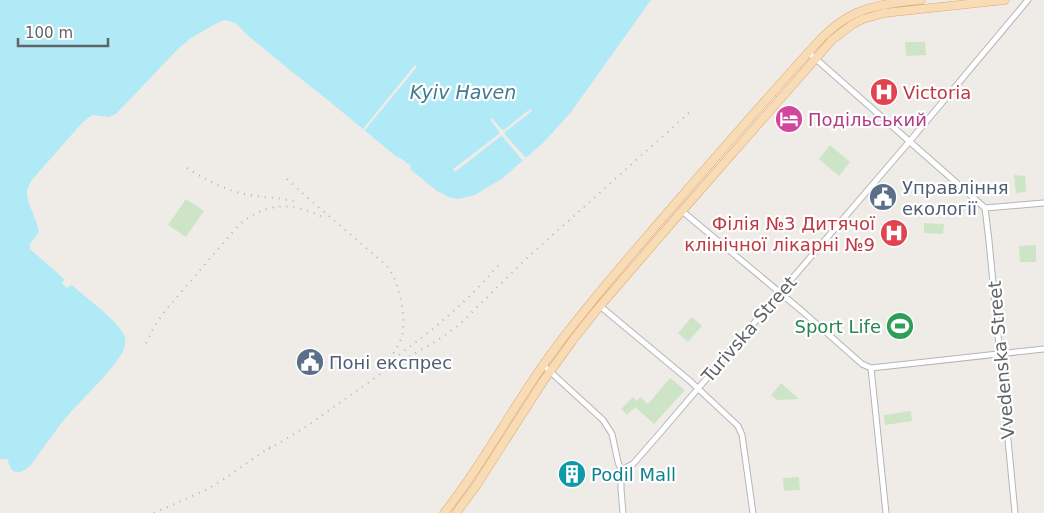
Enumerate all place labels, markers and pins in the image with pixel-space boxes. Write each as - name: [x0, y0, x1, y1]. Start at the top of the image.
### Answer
- hospital icon: Victoria: [869, 77, 899, 107]
- place label: Victoria: [903, 82, 971, 103]
- hotel icon: Подільський: [774, 104, 804, 134]
- place label: Подільський: [808, 109, 927, 130]
- place label: Управління екології: [902, 177, 1009, 219]
- public building icon: Управління екології: [868, 182, 898, 212]
- place label: Філія №3 Дитячої клінічної лікарні №9: [684, 213, 876, 255]
- hospital icon: Філія №3 Дитячої клінічної лікарні №9: [879, 218, 909, 248]
- sports icon: Sport Life: [885, 311, 915, 341]
- place label: Sport Life: [795, 316, 881, 337]
- public building icon: Поні експрес: [295, 347, 325, 377]
- place label: Поні експрес: [329, 352, 452, 373]
- building icon: Podil Mall: [557, 459, 587, 489]
- place label: Podil Mall: [591, 464, 676, 485]

